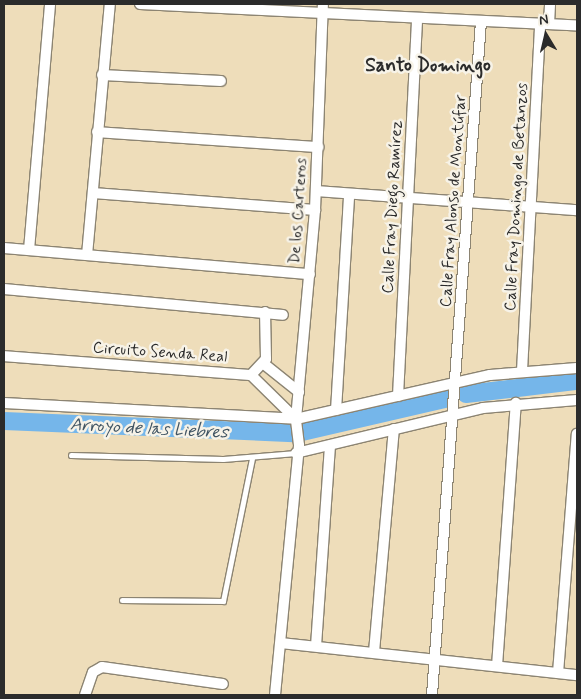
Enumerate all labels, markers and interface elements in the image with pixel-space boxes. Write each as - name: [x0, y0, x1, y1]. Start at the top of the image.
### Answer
- north arrow: [521, 10, 571, 60]
- text: N: [538, 11, 550, 30]
- district label: Santo Domingo: [365, 55, 491, 77]
- street label: Calle Fray Domingo de Betanzos: [502, 84, 532, 310]
- street label: Calle Fray Alonso de Montúfar: [437, 97, 471, 305]
- street label: Calle Fray Diego Ramírez: [379, 120, 407, 294]
- street label: De los Carteros: [286, 158, 312, 264]
- street label: Circuito Senda Real: [93, 339, 227, 367]
- water label: Arroyo de las Liebres: [68, 414, 230, 444]

